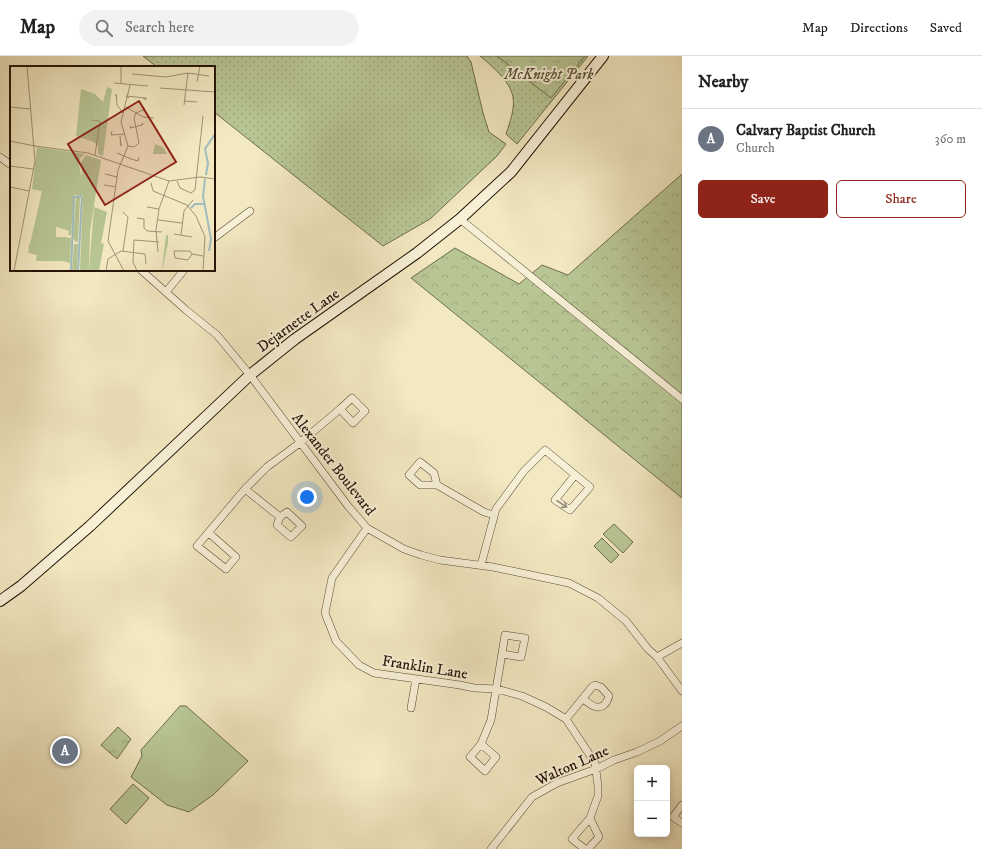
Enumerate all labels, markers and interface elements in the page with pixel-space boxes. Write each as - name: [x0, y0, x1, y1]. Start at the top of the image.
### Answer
- search box: [79, 10, 359, 46]
- text: Map: [20, 16, 55, 39]
- icon: search: [93, 17, 115, 39]
- text: Search here: [125, 18, 194, 37]
- text: Map: [802, 19, 828, 37]
- text: Directions: [850, 19, 908, 37]
- text: Saved: [930, 19, 962, 37]
- park label: McKnight Park: [503, 65, 594, 84]
- inset map: [10, 66, 215, 271]
- text: Nearby: [698, 71, 748, 93]
- text: Calvary Baptist Church: [736, 121, 876, 140]
- text: A: [707, 131, 715, 147]
- text: 360 m: [935, 131, 966, 147]
- text: Church: [736, 140, 775, 156]
- button: Save: [698, 180, 828, 218]
- button: Share: [836, 180, 966, 218]
- street label: Dejarnette Lane: [253, 284, 343, 357]
- street label: Alexander Boulevard: [288, 409, 380, 520]
- your location: [297, 487, 317, 507]
- one-way arrow: [556, 500, 567, 508]
- street label: Franklin Lane: [381, 651, 469, 684]
- pin: A: [52, 736, 78, 766]
- street label: Walton Lane: [532, 741, 612, 790]
- map controls: [634, 765, 670, 837]
- button: +: [634, 765, 670, 801]
- button: −: [634, 801, 670, 837]

